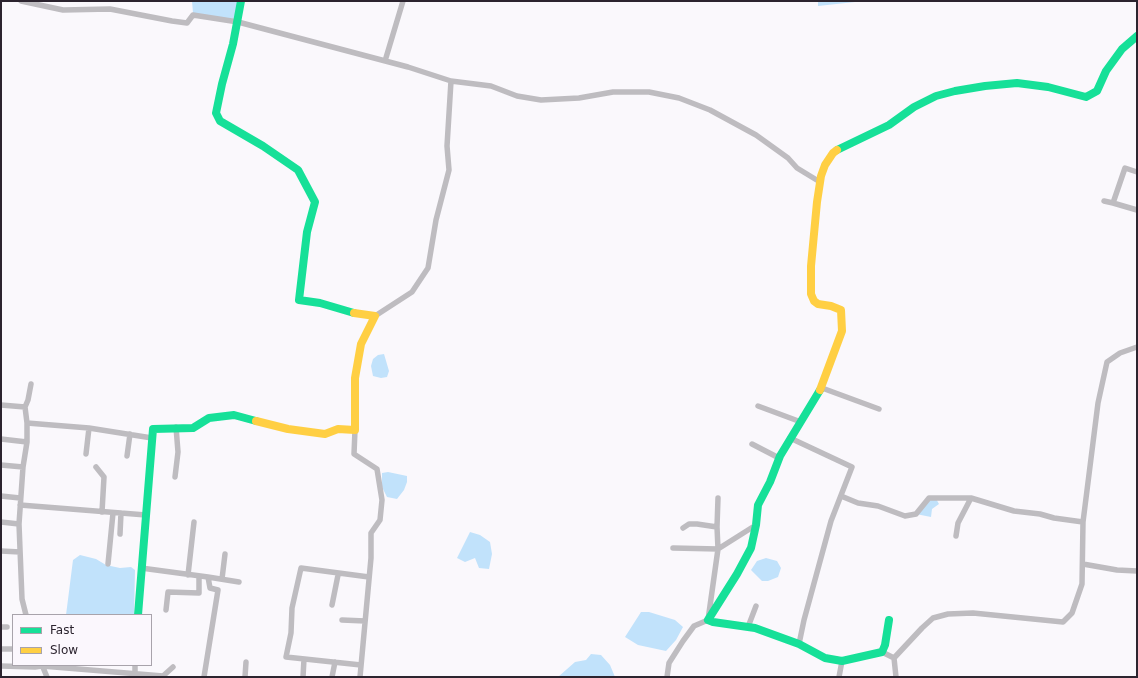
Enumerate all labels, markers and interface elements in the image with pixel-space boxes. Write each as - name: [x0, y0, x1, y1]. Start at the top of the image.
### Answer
- legend: [12, 614, 152, 666]
- text: Fast: [50, 623, 74, 637]
- text: Slow: [50, 643, 78, 657]

